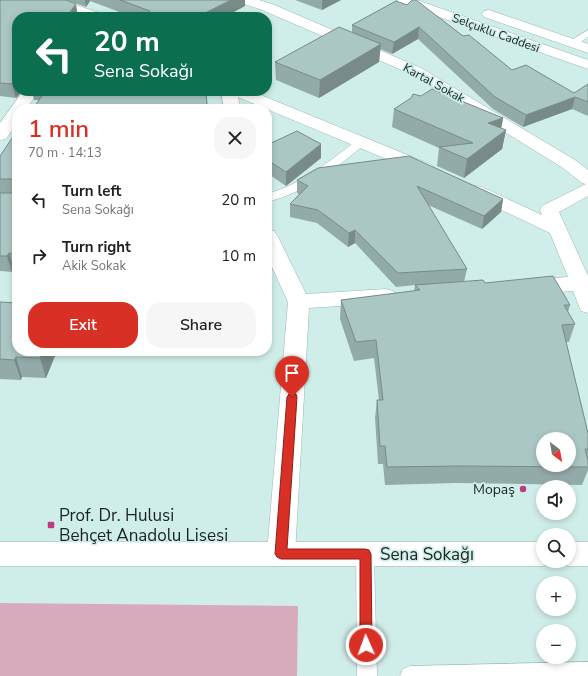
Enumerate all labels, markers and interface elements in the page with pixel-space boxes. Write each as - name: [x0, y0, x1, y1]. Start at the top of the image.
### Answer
- street label: Selçuklu Caddesi: [450, 10, 542, 56]
- text: 20 m: [94, 23, 160, 61]
- icon: left: [28, 28, 80, 80]
- text: Sena Sokağı: [94, 59, 193, 83]
- street label: Kartal Sokak: [400, 60, 468, 107]
- text: 1 min: [28, 113, 89, 145]
- button: close: [214, 117, 256, 159]
- text: 70 m · 14:13: [28, 144, 102, 162]
- text: Turn left: [62, 181, 121, 201]
- icon: left: [28, 189, 50, 211]
- text: 20 m: [221, 190, 256, 210]
- text: Sena Sokağı: [62, 201, 134, 219]
- text: Turn right: [62, 237, 131, 257]
- icon: right: [28, 245, 50, 267]
- text: 10 m: [221, 246, 256, 266]
- text: Akik Sokak: [62, 257, 126, 275]
- button: Exit: [28, 302, 138, 348]
- button: Share: [146, 302, 256, 348]
- pin: [275, 356, 309, 397]
- icon: arrive: [281, 362, 303, 384]
- north arrow: [536, 432, 576, 472]
- map controls: [536, 432, 576, 664]
- place label: Mopaş: [473, 480, 515, 499]
- button: sound: [536, 480, 576, 520]
- marker: Mopaş: [518, 484, 528, 494]
- place label: Prof. Dr. Hulusi Behçet Anadolu Lisesi: [59, 504, 228, 547]
- marker: Prof. Dr. Hulusi Behçet Anadolu Lisesi: [46, 520, 56, 530]
- button: search: [536, 528, 576, 568]
- street label: Sena Sokağı: [380, 543, 474, 566]
- button: +: [536, 576, 576, 616]
- position arrow: [345, 624, 387, 666]
- button: −: [536, 624, 576, 664]

